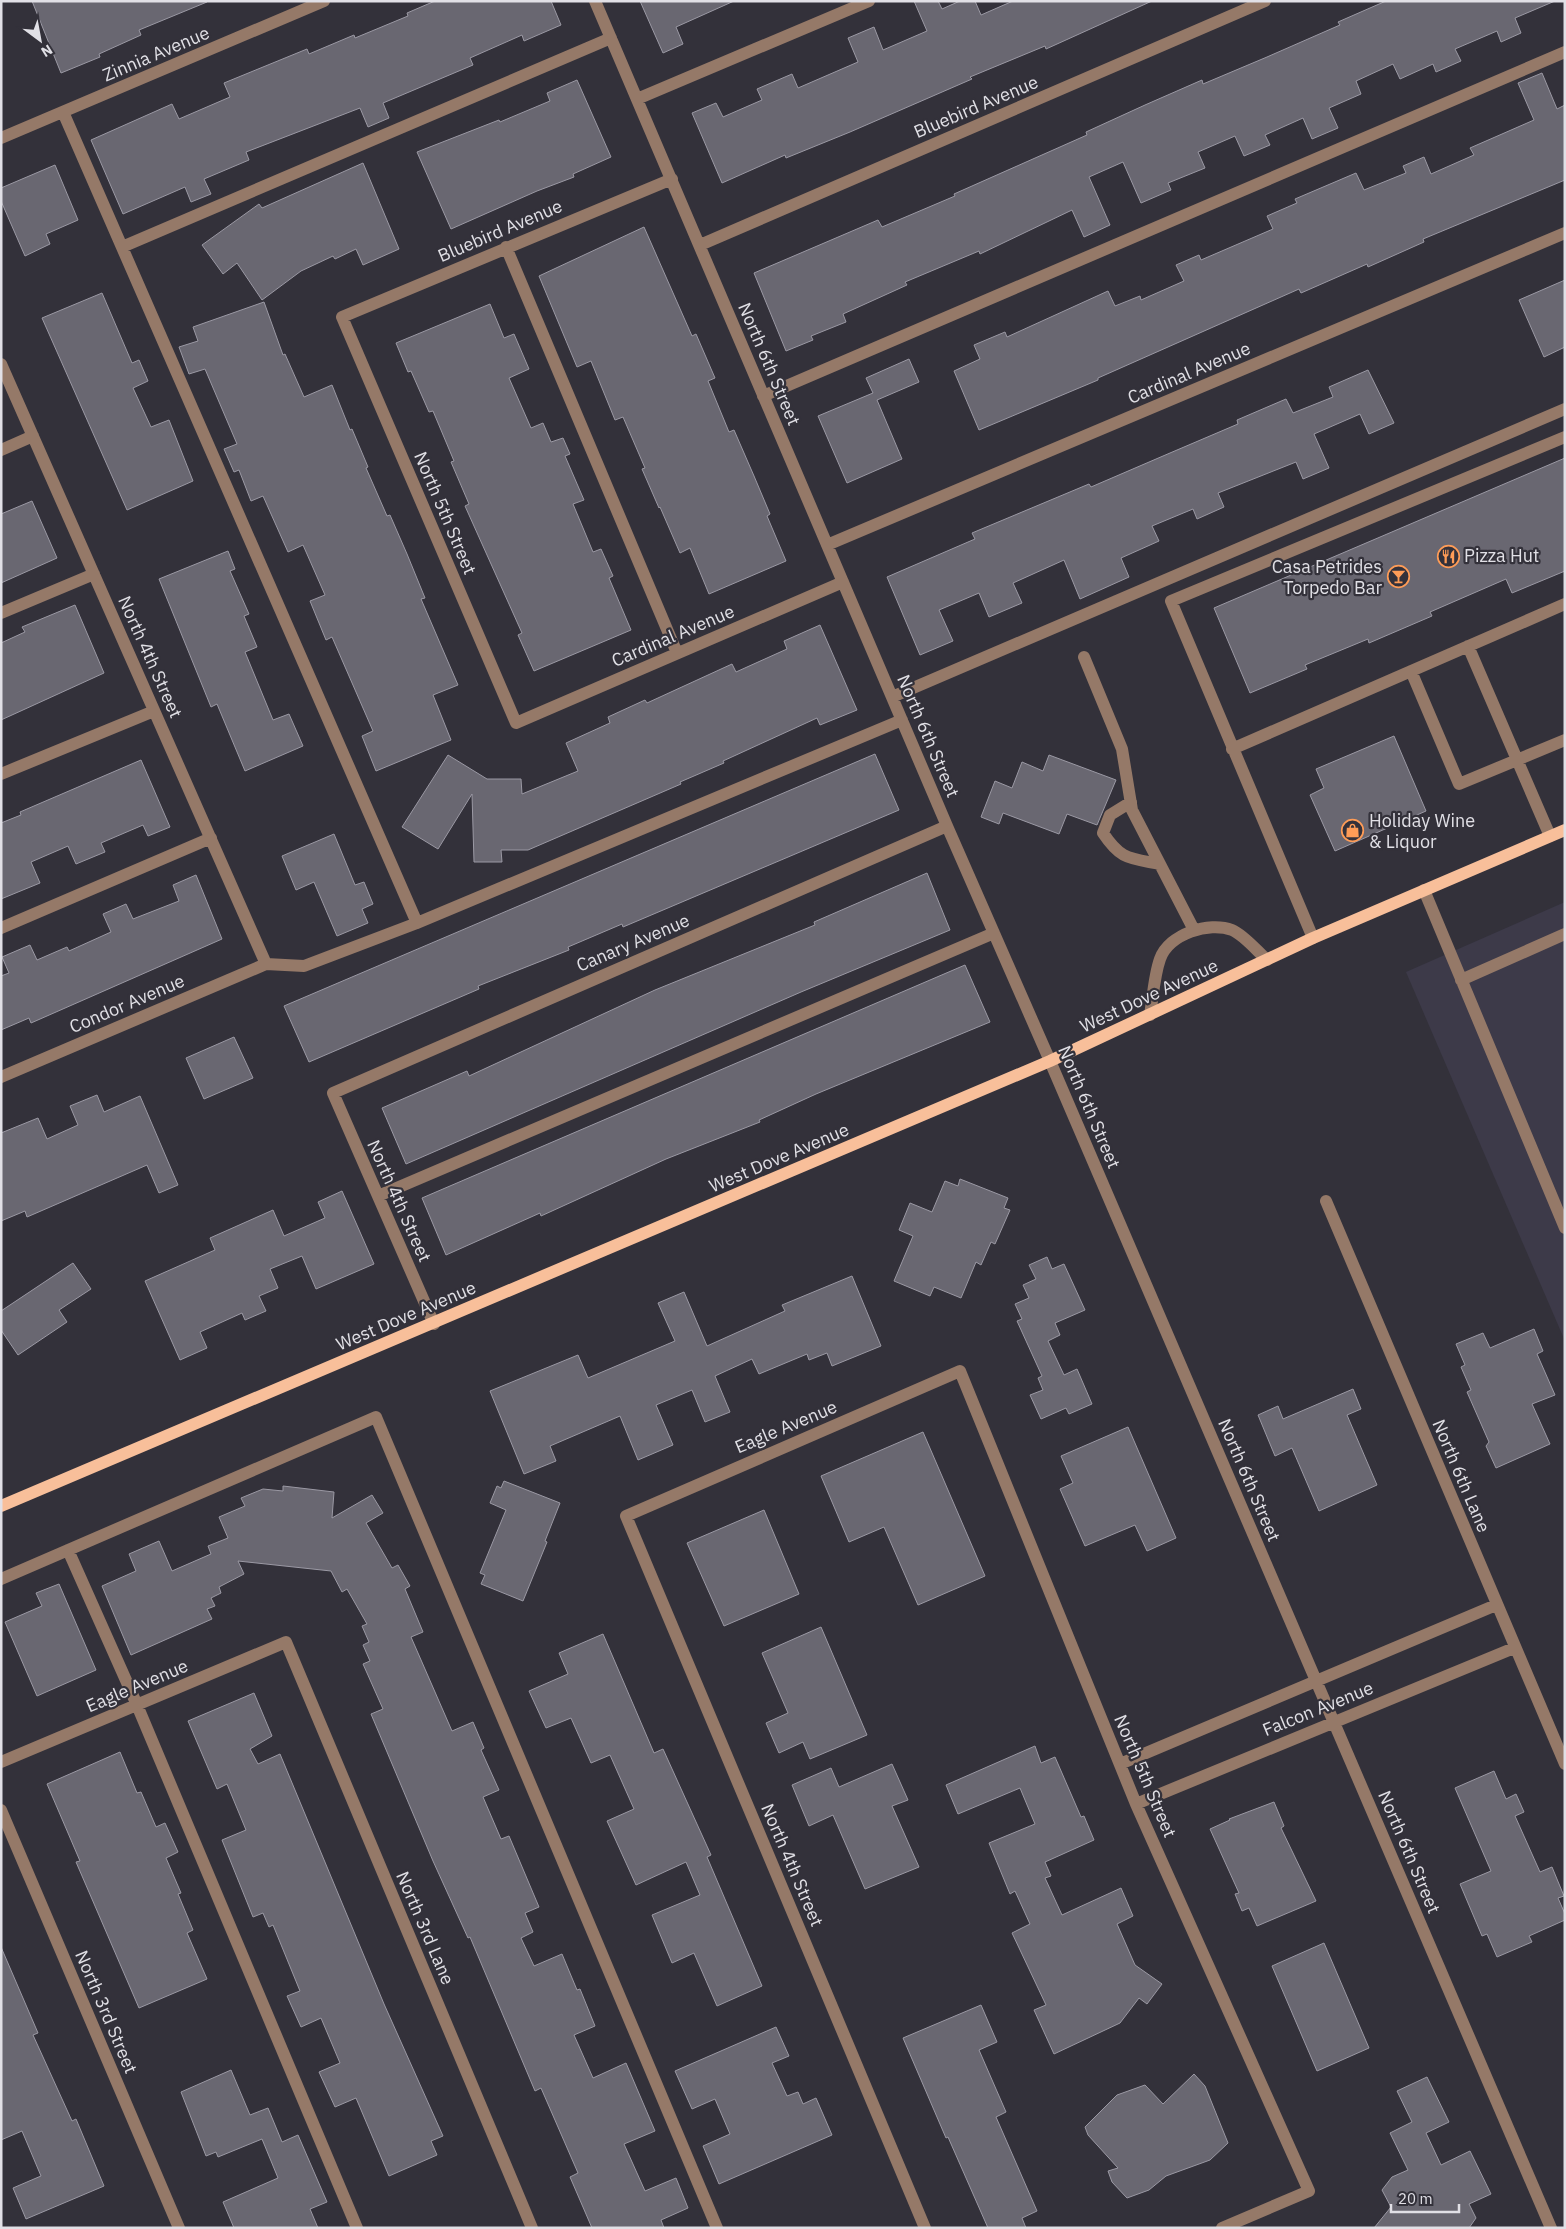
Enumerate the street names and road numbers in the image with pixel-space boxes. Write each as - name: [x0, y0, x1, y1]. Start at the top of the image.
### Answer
- street label: Zinnia Avenue: [99, 21, 213, 86]
- street label: Bluebird Avenue: [910, 70, 1042, 143]
- street label: Bluebird Avenue: [434, 194, 566, 267]
- street label: North 6th Street: [733, 299, 806, 429]
- street label: Cardinal Avenue: [1124, 336, 1254, 409]
- street label: North 5th Street: [409, 448, 482, 578]
- street label: North 4th Street: [113, 592, 188, 721]
- street label: Cardinal Avenue: [608, 599, 738, 672]
- street label: North 6th Street: [892, 671, 965, 801]
- street label: Canary Avenue: [573, 908, 693, 977]
- street label: West Dove Avenue: [1076, 953, 1222, 1038]
- street label: Condor Avenue: [66, 969, 188, 1038]
- street label: North 6th Street: [1053, 1042, 1126, 1172]
- street label: West Dove Avenue: [705, 1118, 852, 1197]
- street label: North 4th Street: [362, 1136, 437, 1265]
- street label: West Dove Avenue: [332, 1276, 479, 1355]
- street label: Eagle Avenue: [731, 1395, 840, 1458]
- street label: North 6th Street: [1213, 1415, 1286, 1545]
- street label: North 6th Lane: [1427, 1416, 1496, 1536]
- street label: Eagle Avenue: [82, 1654, 191, 1717]
- street label: Falcon Avenue: [1259, 1676, 1377, 1741]
- street label: North 5th Street: [1109, 1711, 1182, 1841]
- street label: North 6th Street: [1373, 1787, 1446, 1917]
- street label: North 4th Street: [756, 1800, 829, 1930]
- street label: North 3rd Lane: [391, 1868, 460, 1988]
- street label: North 3rd Street: [70, 1947, 143, 2077]

